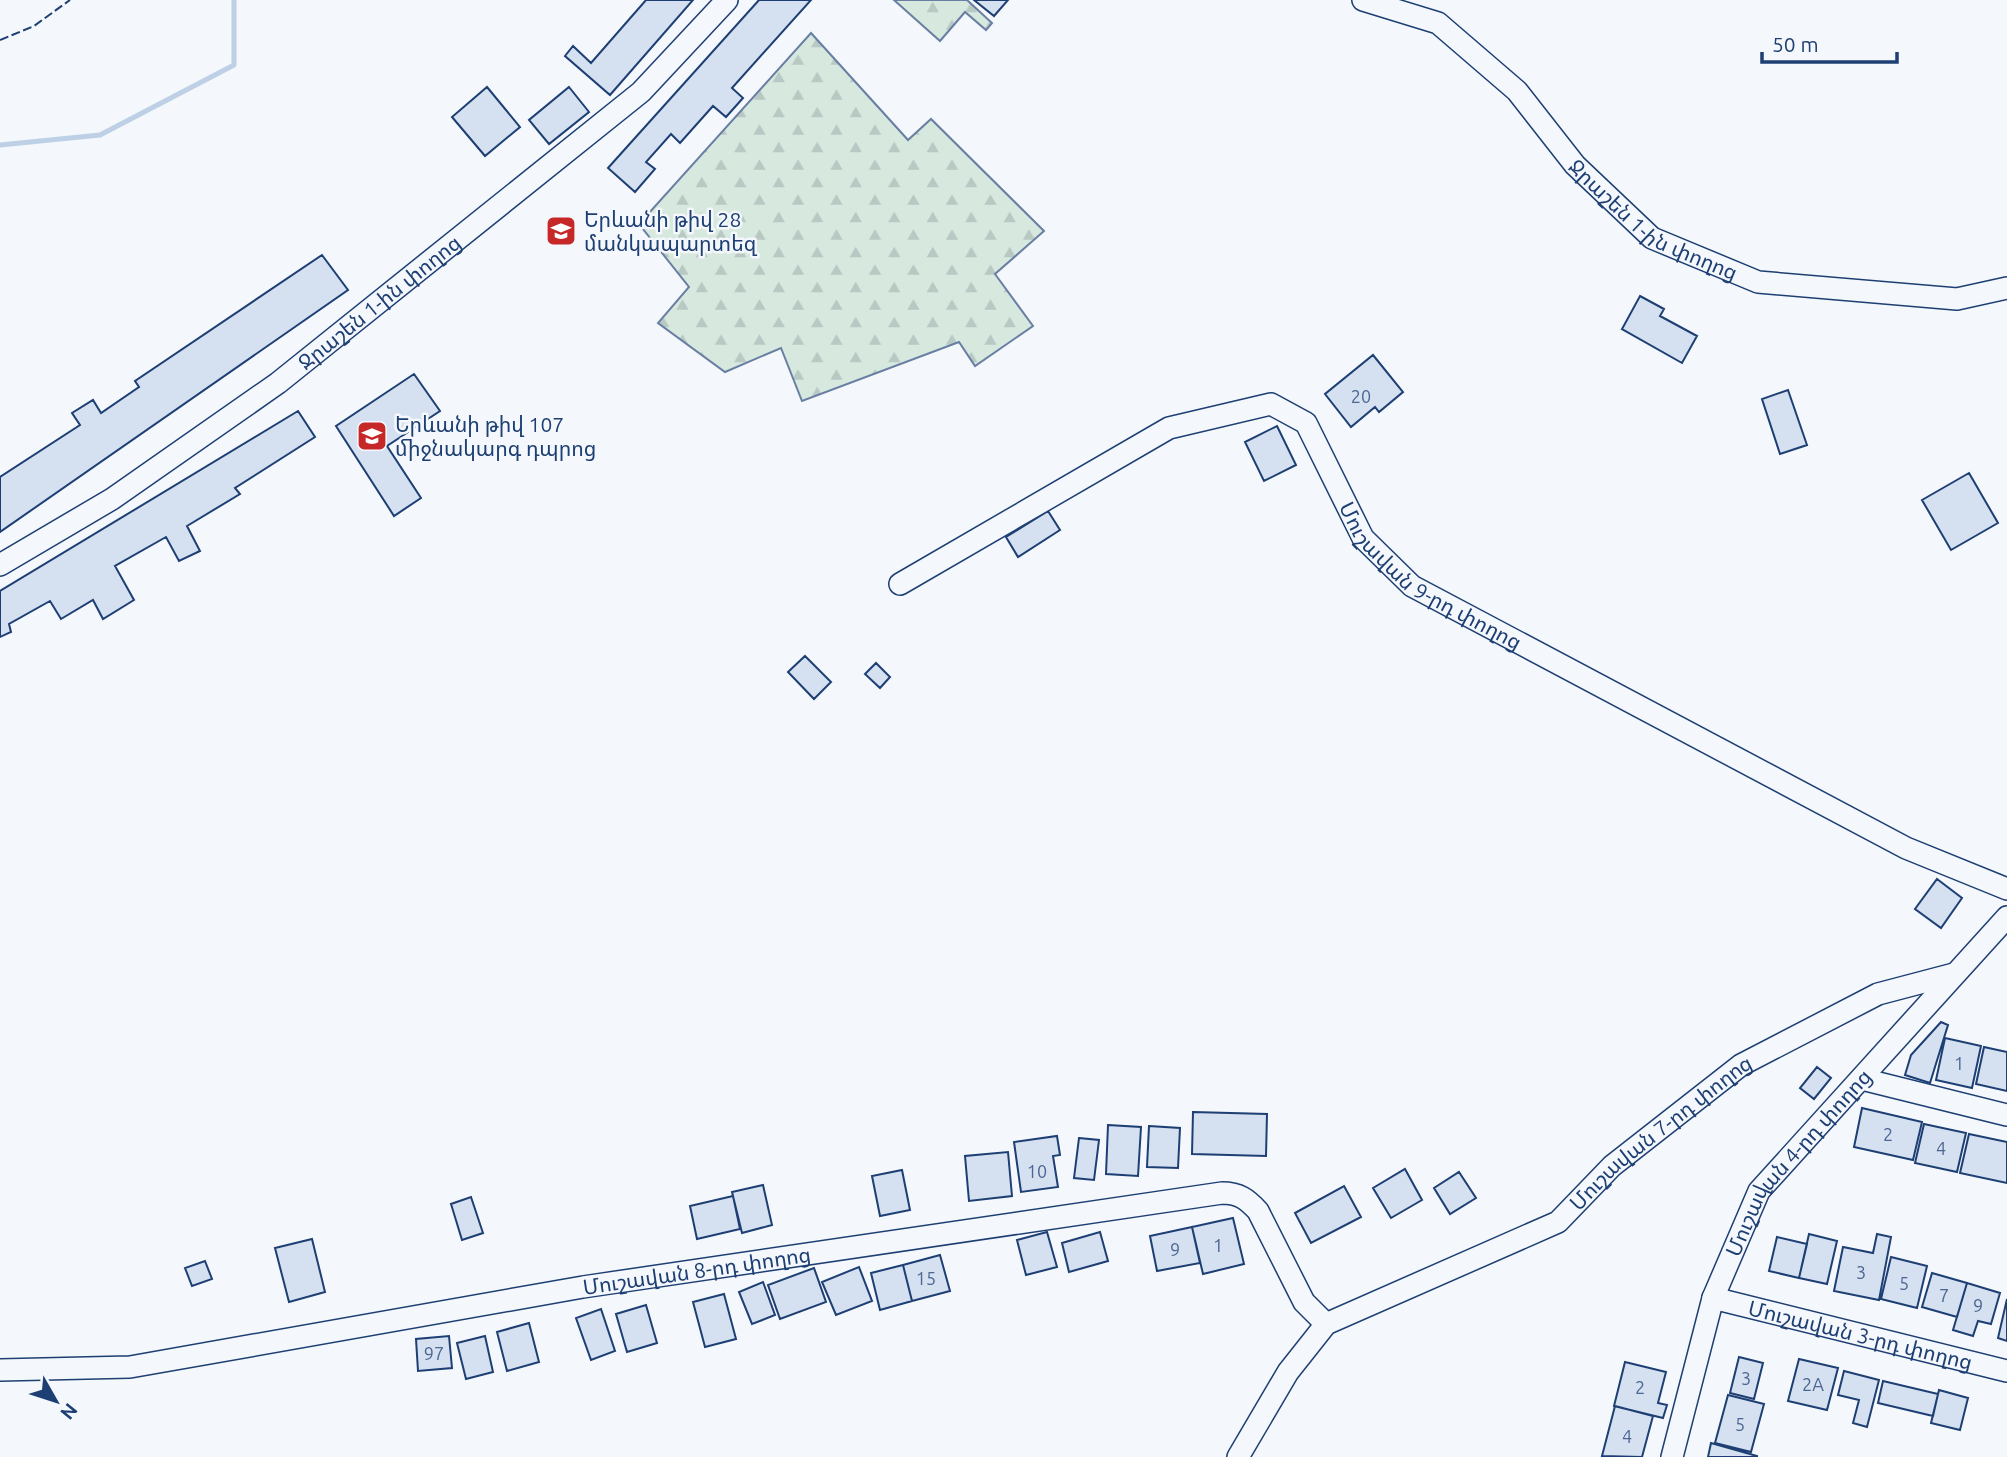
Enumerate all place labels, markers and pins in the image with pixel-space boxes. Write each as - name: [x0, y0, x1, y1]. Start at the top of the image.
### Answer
- place label: Երևանի թիվ 28 մանկապարտեզ: [584, 207, 758, 256]
- school or university icon: Երևանի թիվ 28 մանկապարտեզ: [544, 214, 578, 248]
- place label: Երևանի թիվ 107 միջնակարգ դպրոց: [395, 412, 596, 461]
- school or university icon: Երևանի թիվ 107 միջնակարգ դպրոց: [355, 419, 389, 453]

